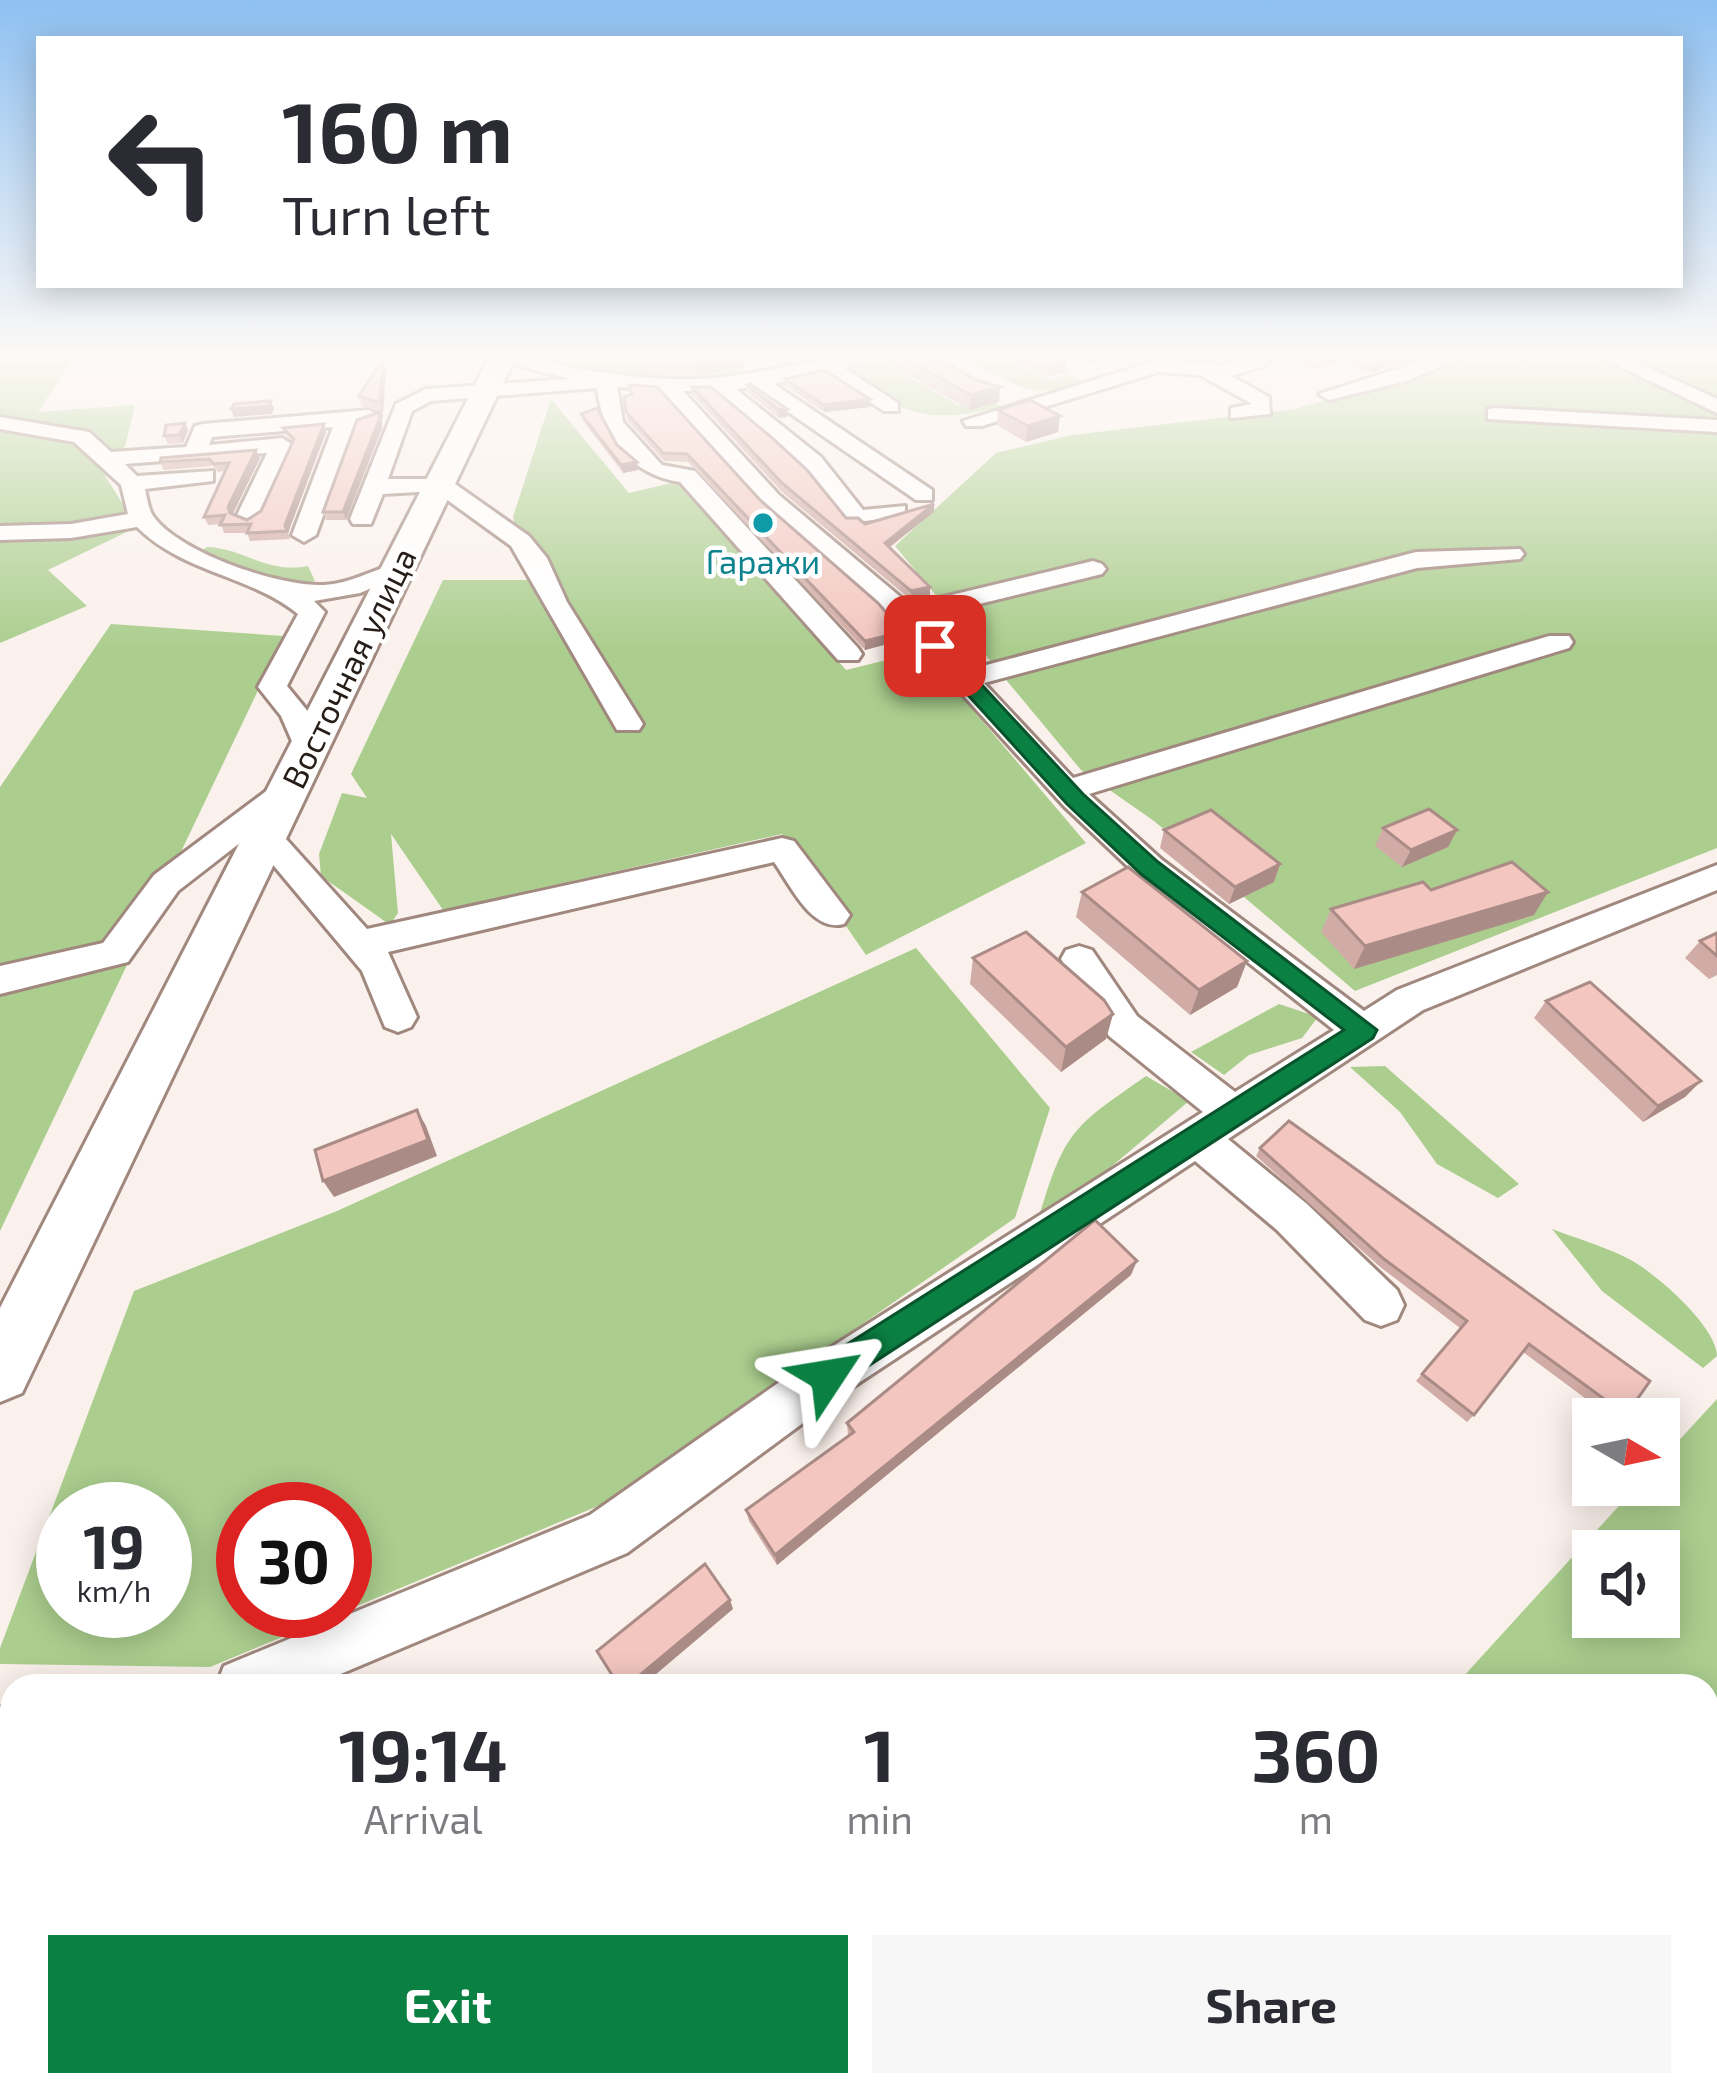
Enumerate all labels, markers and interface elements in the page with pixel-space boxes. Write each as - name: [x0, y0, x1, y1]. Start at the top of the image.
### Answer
- text: 160 m: [282, 79, 513, 180]
- icon: left: [84, 84, 240, 240]
- text: Turn left: [282, 181, 491, 246]
- marker: Гаражи: [750, 510, 776, 536]
- street label: Восточная улица: [273, 541, 425, 795]
- place label: Гаражи: [706, 541, 820, 581]
- pin: [884, 595, 986, 697]
- icon: arrive: [902, 613, 968, 679]
- position arrow: [765, 1313, 891, 1439]
- north arrow: [1572, 1398, 1680, 1506]
- map controls: [1572, 1398, 1680, 1638]
- speed limit sign: 30: [216, 1482, 372, 1638]
- text: 19: [83, 1509, 145, 1581]
- button: sound: [1572, 1530, 1680, 1638]
- text: km/h: [77, 1572, 151, 1608]
- text: 19:14: [339, 1710, 508, 1796]
- text: 1: [864, 1710, 895, 1796]
- text: 360: [1252, 1710, 1380, 1796]
- text: Arrival: [364, 1795, 483, 1842]
- text: min: [846, 1795, 913, 1842]
- text: m: [1299, 1795, 1333, 1842]
- button: Exit: [48, 1935, 848, 2073]
- button: Share: [872, 1935, 1671, 2073]

